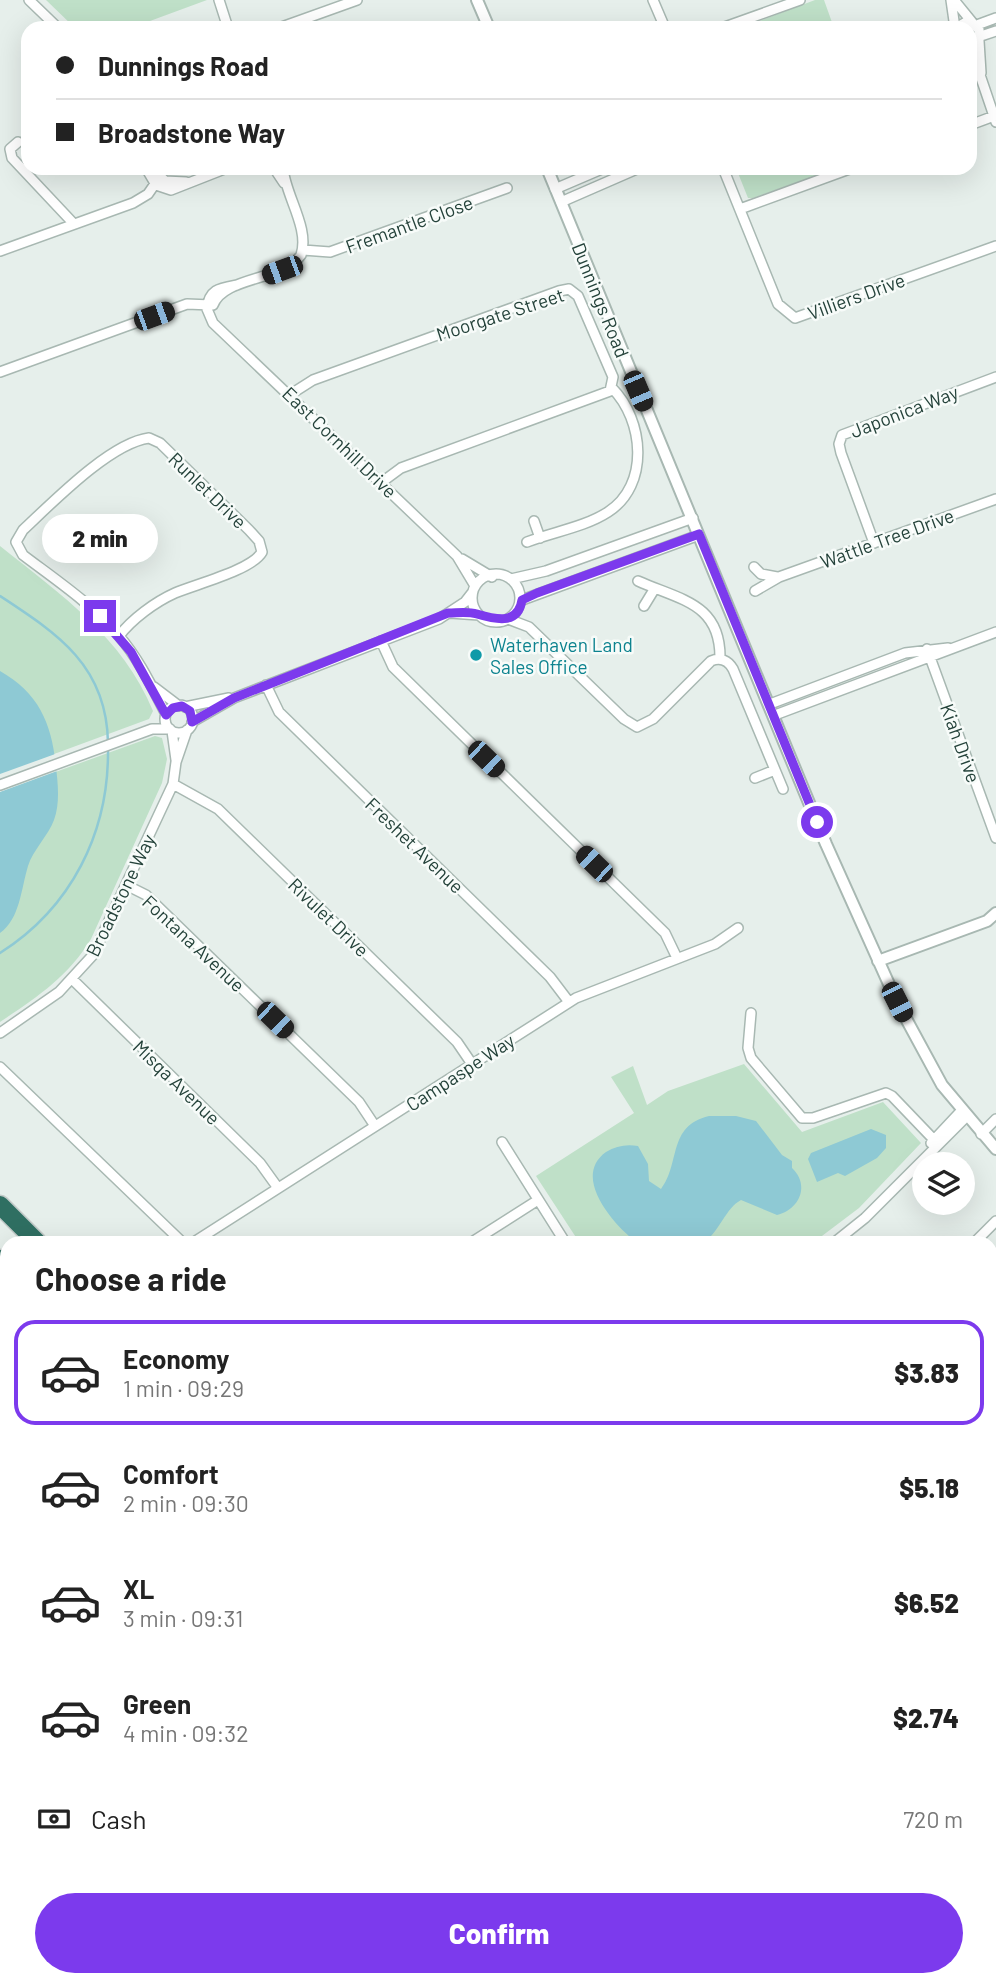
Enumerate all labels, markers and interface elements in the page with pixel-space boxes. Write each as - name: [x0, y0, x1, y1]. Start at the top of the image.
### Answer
- text: Dunnings Road: [98, 50, 269, 81]
- text: Broadstone Way: [98, 117, 285, 148]
- street label: Fremantle Close: [342, 190, 476, 258]
- street label: Dunnings Road: [567, 239, 635, 361]
- car: [259, 253, 306, 287]
- street label: Villiers Drive: [804, 268, 908, 324]
- street label: Moorgate Street: [433, 282, 567, 346]
- car: [131, 299, 178, 333]
- car: [621, 368, 656, 414]
- street label: Japonica Way: [847, 380, 962, 442]
- street label: East Cornhill Drive: [278, 382, 402, 502]
- street label: Runlet Drive: [164, 447, 252, 533]
- street label: Wattle Tree Drive: [817, 503, 957, 573]
- callout: 2 min: [42, 514, 158, 564]
- text: 2 min: [72, 524, 128, 552]
- route end: [84, 600, 116, 632]
- place label: Waterhaven Land Sales Office: [490, 633, 633, 678]
- marker: Waterhaven Land Sales Office: [468, 647, 484, 663]
- street label: Kiah Drive: [936, 700, 986, 786]
- car: [464, 737, 509, 781]
- street label: Freshet Avenue: [361, 792, 469, 898]
- route start: [801, 806, 833, 838]
- street label: Broadstone Way: [80, 830, 160, 960]
- car: [572, 842, 617, 886]
- street label: Rivulet Drive: [284, 873, 374, 961]
- street label: Fontana Avenue: [138, 890, 250, 996]
- car: [879, 979, 916, 1025]
- car: [253, 998, 298, 1042]
- street label: Campaspe Way: [401, 1028, 519, 1116]
- street label: Misqa Avenue: [129, 1035, 225, 1129]
- map controls: [912, 1152, 975, 1215]
- button: layers: [912, 1152, 975, 1215]
- text: Choose a ride: [35, 1259, 227, 1297]
- icon: car: [39, 1341, 102, 1404]
- text: Economy: [123, 1343, 229, 1374]
- text: $3.83: [894, 1357, 959, 1388]
- text: 1 min · 09:29: [123, 1374, 244, 1402]
- icon: car: [39, 1456, 102, 1519]
- text: Comfort: [123, 1458, 219, 1489]
- text: $5.18: [899, 1472, 959, 1503]
- text: 2 min · 09:30: [123, 1489, 249, 1517]
- icon: car: [39, 1571, 102, 1634]
- text: XL: [123, 1573, 154, 1604]
- text: $6.52: [894, 1587, 959, 1618]
- text: 3 min · 09:31: [123, 1604, 243, 1632]
- icon: car: [39, 1686, 102, 1749]
- text: Green: [123, 1688, 191, 1719]
- text: $2.74: [893, 1702, 959, 1733]
- text: 4 min · 09:32: [123, 1719, 249, 1747]
- icon: cash: [35, 1800, 73, 1838]
- text: Cash: [91, 1803, 146, 1834]
- text: 720 m: [903, 1805, 963, 1833]
- button: Confirm: [35, 1893, 963, 1973]

